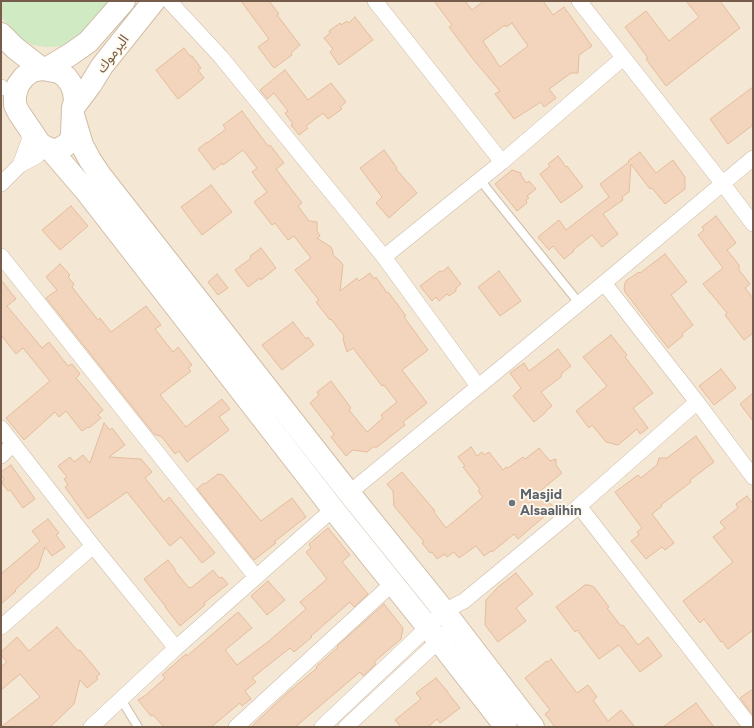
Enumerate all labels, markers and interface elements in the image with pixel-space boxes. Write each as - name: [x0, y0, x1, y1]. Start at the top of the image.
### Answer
- street label: اليرموك: [93, 32, 133, 76]
- place label: Masjid Alsaalihin: [520, 487, 582, 520]
- marker: Masjid Alsaalihin: [507, 498, 517, 508]

